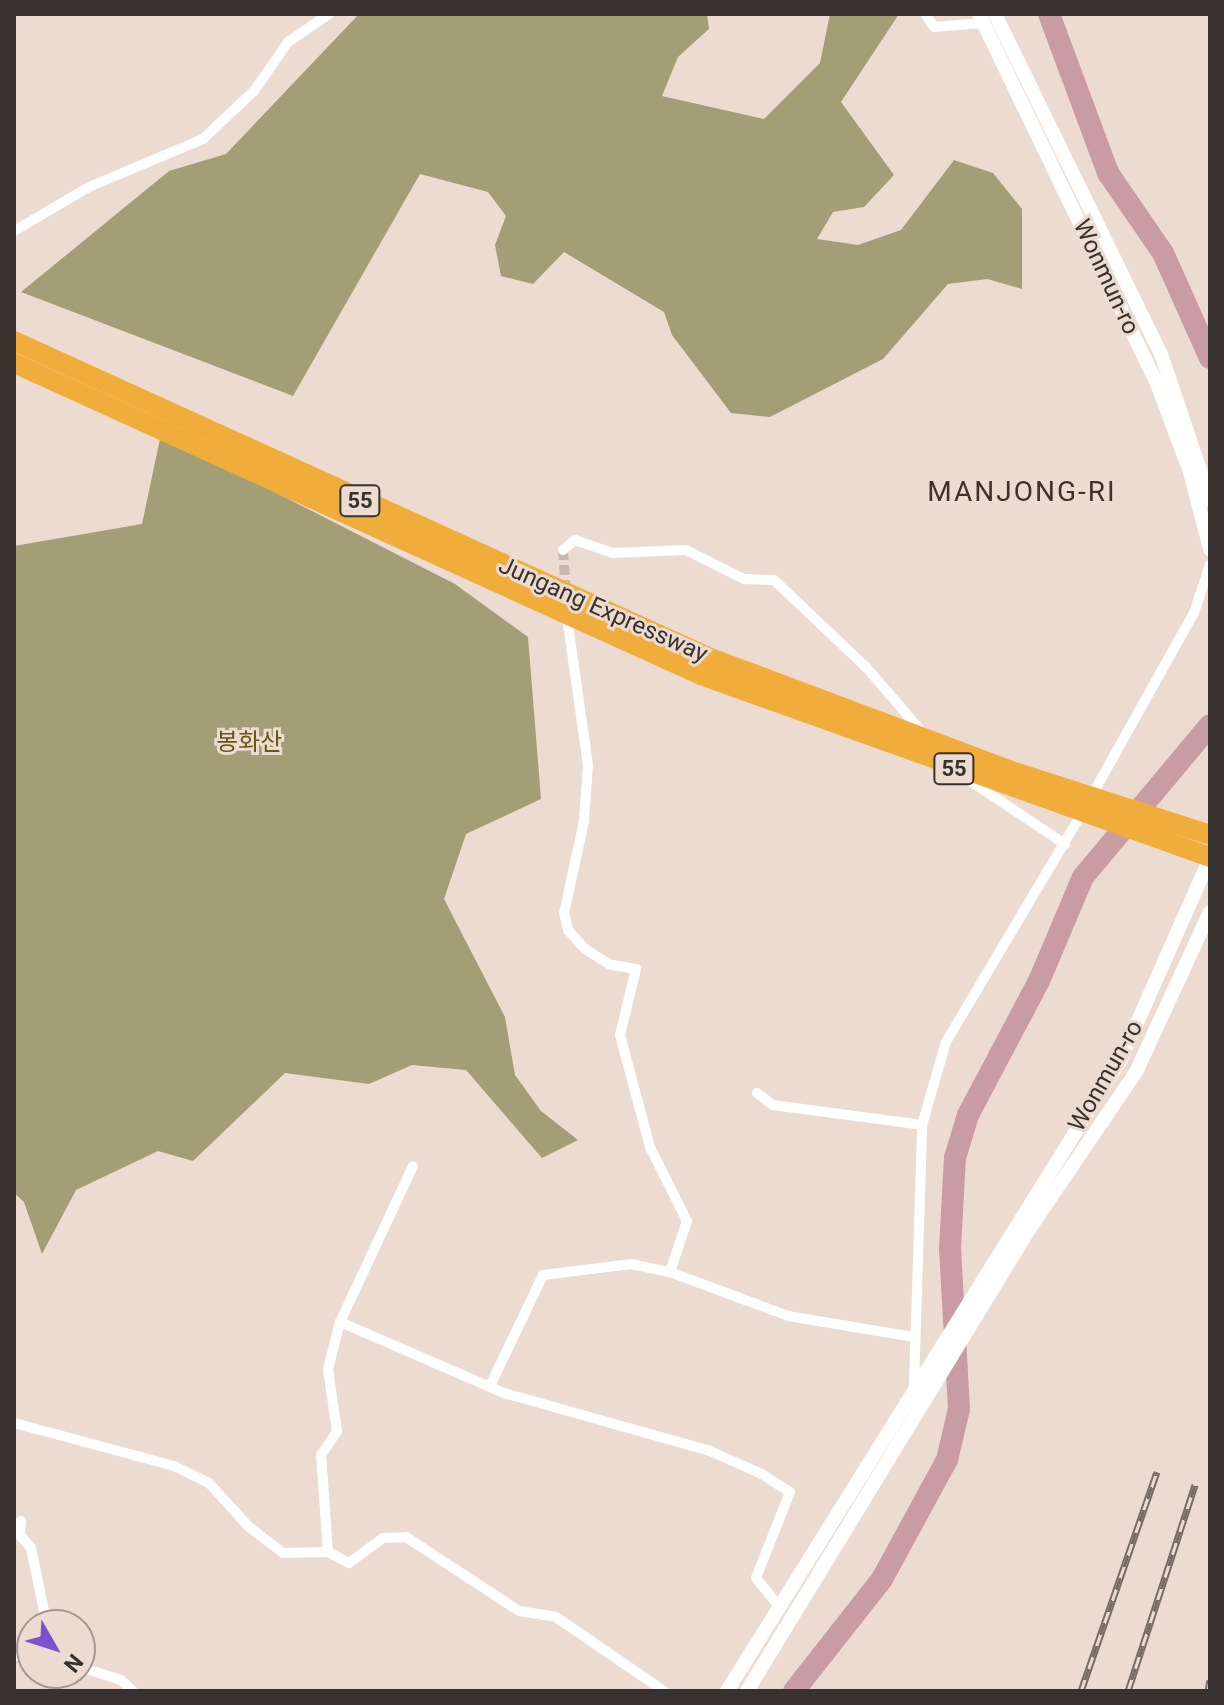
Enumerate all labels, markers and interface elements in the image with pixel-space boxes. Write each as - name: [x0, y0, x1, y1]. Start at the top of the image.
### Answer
- street label: Wonmun-ro: [1067, 215, 1145, 339]
- district label: MANJONG-RI: [927, 475, 1117, 509]
- road number: 55: [338, 483, 382, 519]
- street label: Jungang Expressway: [494, 551, 712, 669]
- park label: 봉화산: [216, 729, 282, 757]
- road number: 55: [932, 751, 976, 787]
- street label: Wonmun-ro: [1063, 1015, 1149, 1137]
- north arrow: [16, 1609, 96, 1689]
- text: N: [59, 1649, 88, 1677]

